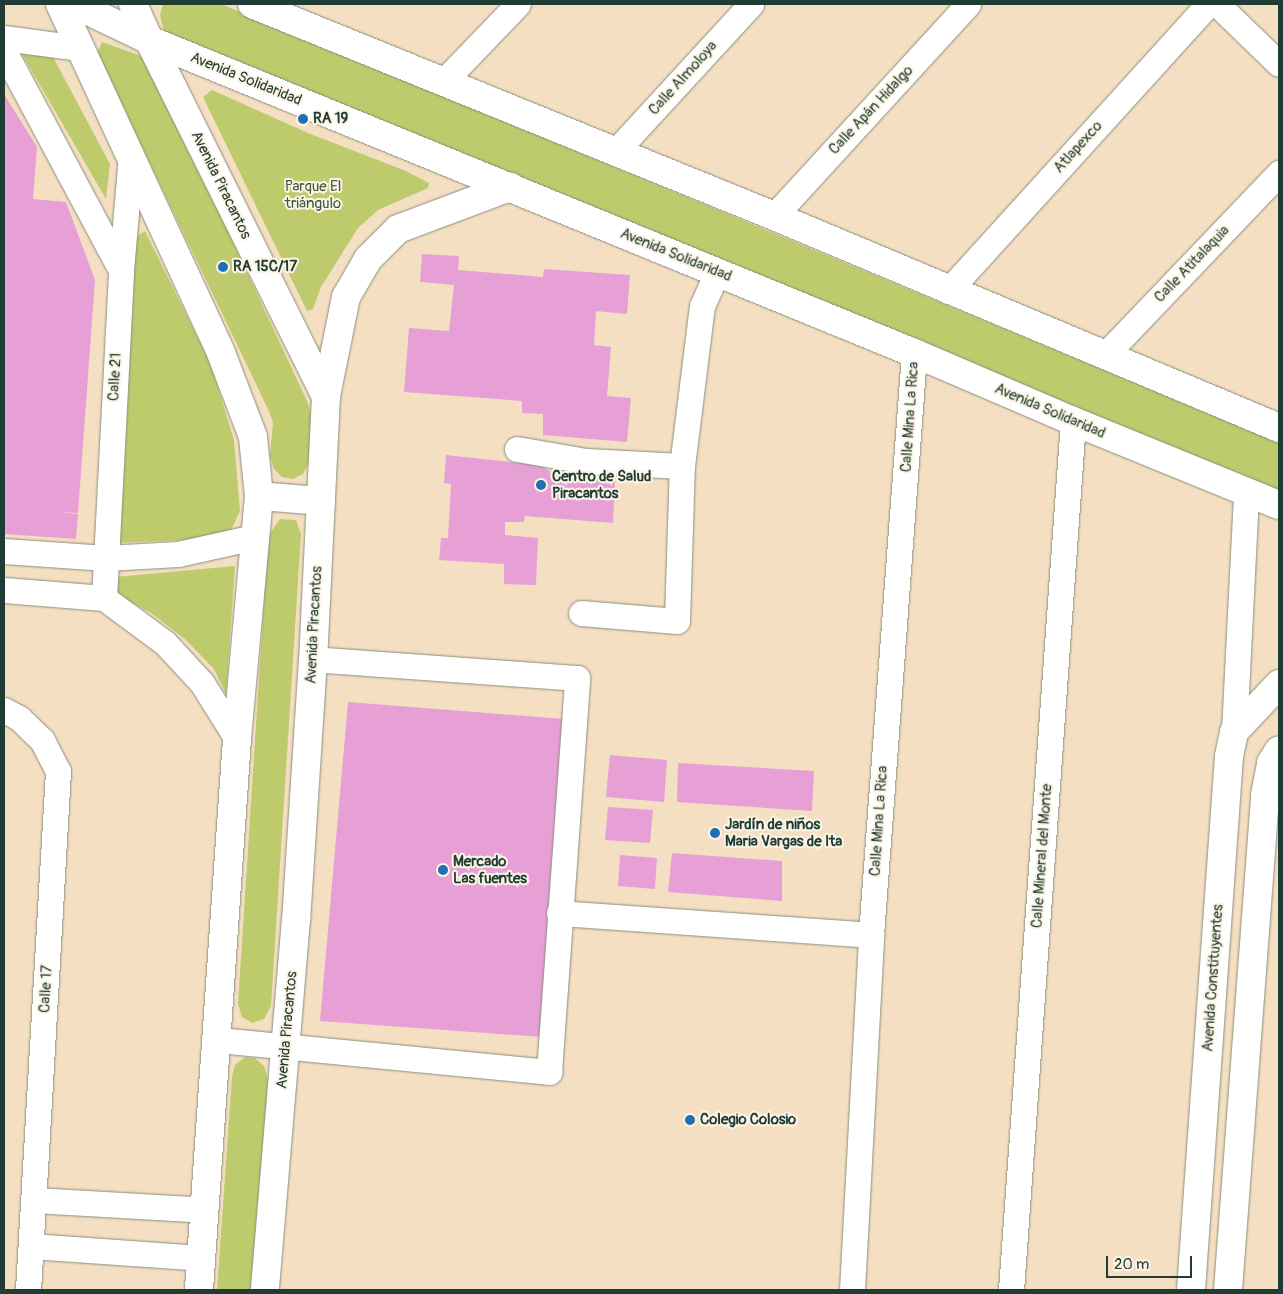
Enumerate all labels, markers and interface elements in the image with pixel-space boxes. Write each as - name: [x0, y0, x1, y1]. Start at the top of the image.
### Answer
- street label: Calle Almoloya: [645, 37, 721, 119]
- street label: Avenida Solidaridad: [188, 48, 304, 110]
- street label: Calle Apán Hidalgo: [825, 62, 917, 158]
- place label: RA 19: [313, 110, 348, 128]
- marker: RA 19: [297, 113, 309, 125]
- street label: Atlapexco: [1050, 117, 1106, 177]
- street label: Avenida Piracantos: [187, 128, 255, 242]
- park label: Parque El triángulo: [285, 177, 341, 212]
- street label: Calle Atitalaquia: [1151, 222, 1233, 306]
- street label: Avenida Solidaridad: [618, 224, 734, 286]
- place label: RA 15C/17: [233, 258, 297, 276]
- marker: RA 15C/17: [217, 261, 229, 273]
- street label: Calle 21: [105, 352, 125, 402]
- street label: Calle Mina La Rica: [897, 361, 923, 473]
- street label: Avenida Solidaridad: [992, 380, 1108, 442]
- place label: Centro de Salud Piracantos: [552, 467, 651, 502]
- marker: Centro de Salud Piracantos: [534, 478, 548, 492]
- street label: Avenida Piracantos: [302, 566, 326, 684]
- street label: Calle Mina La Rica: [866, 765, 892, 877]
- street label: Calle Mineral del Monte: [1028, 783, 1056, 929]
- place label: Jardín de niños Maria Vargas de Ita: [725, 815, 842, 850]
- marker: Jardín de niños Maria Vargas de Ita: [709, 827, 721, 839]
- place label: Mercado Las fuentes: [453, 852, 527, 887]
- marker: Mercado Las fuentes: [437, 864, 449, 876]
- street label: Avenida Constituyentes: [1199, 904, 1227, 1052]
- street label: Calle 17: [36, 965, 56, 1013]
- street label: Avenida Piracantos: [273, 970, 301, 1090]
- place label: Colegio Colosio: [700, 1111, 796, 1129]
- marker: Colegio Colosio: [684, 1114, 696, 1126]
- scale bar: [1108, 1246, 1194, 1278]
- text: 20 m: [1114, 1255, 1149, 1274]

